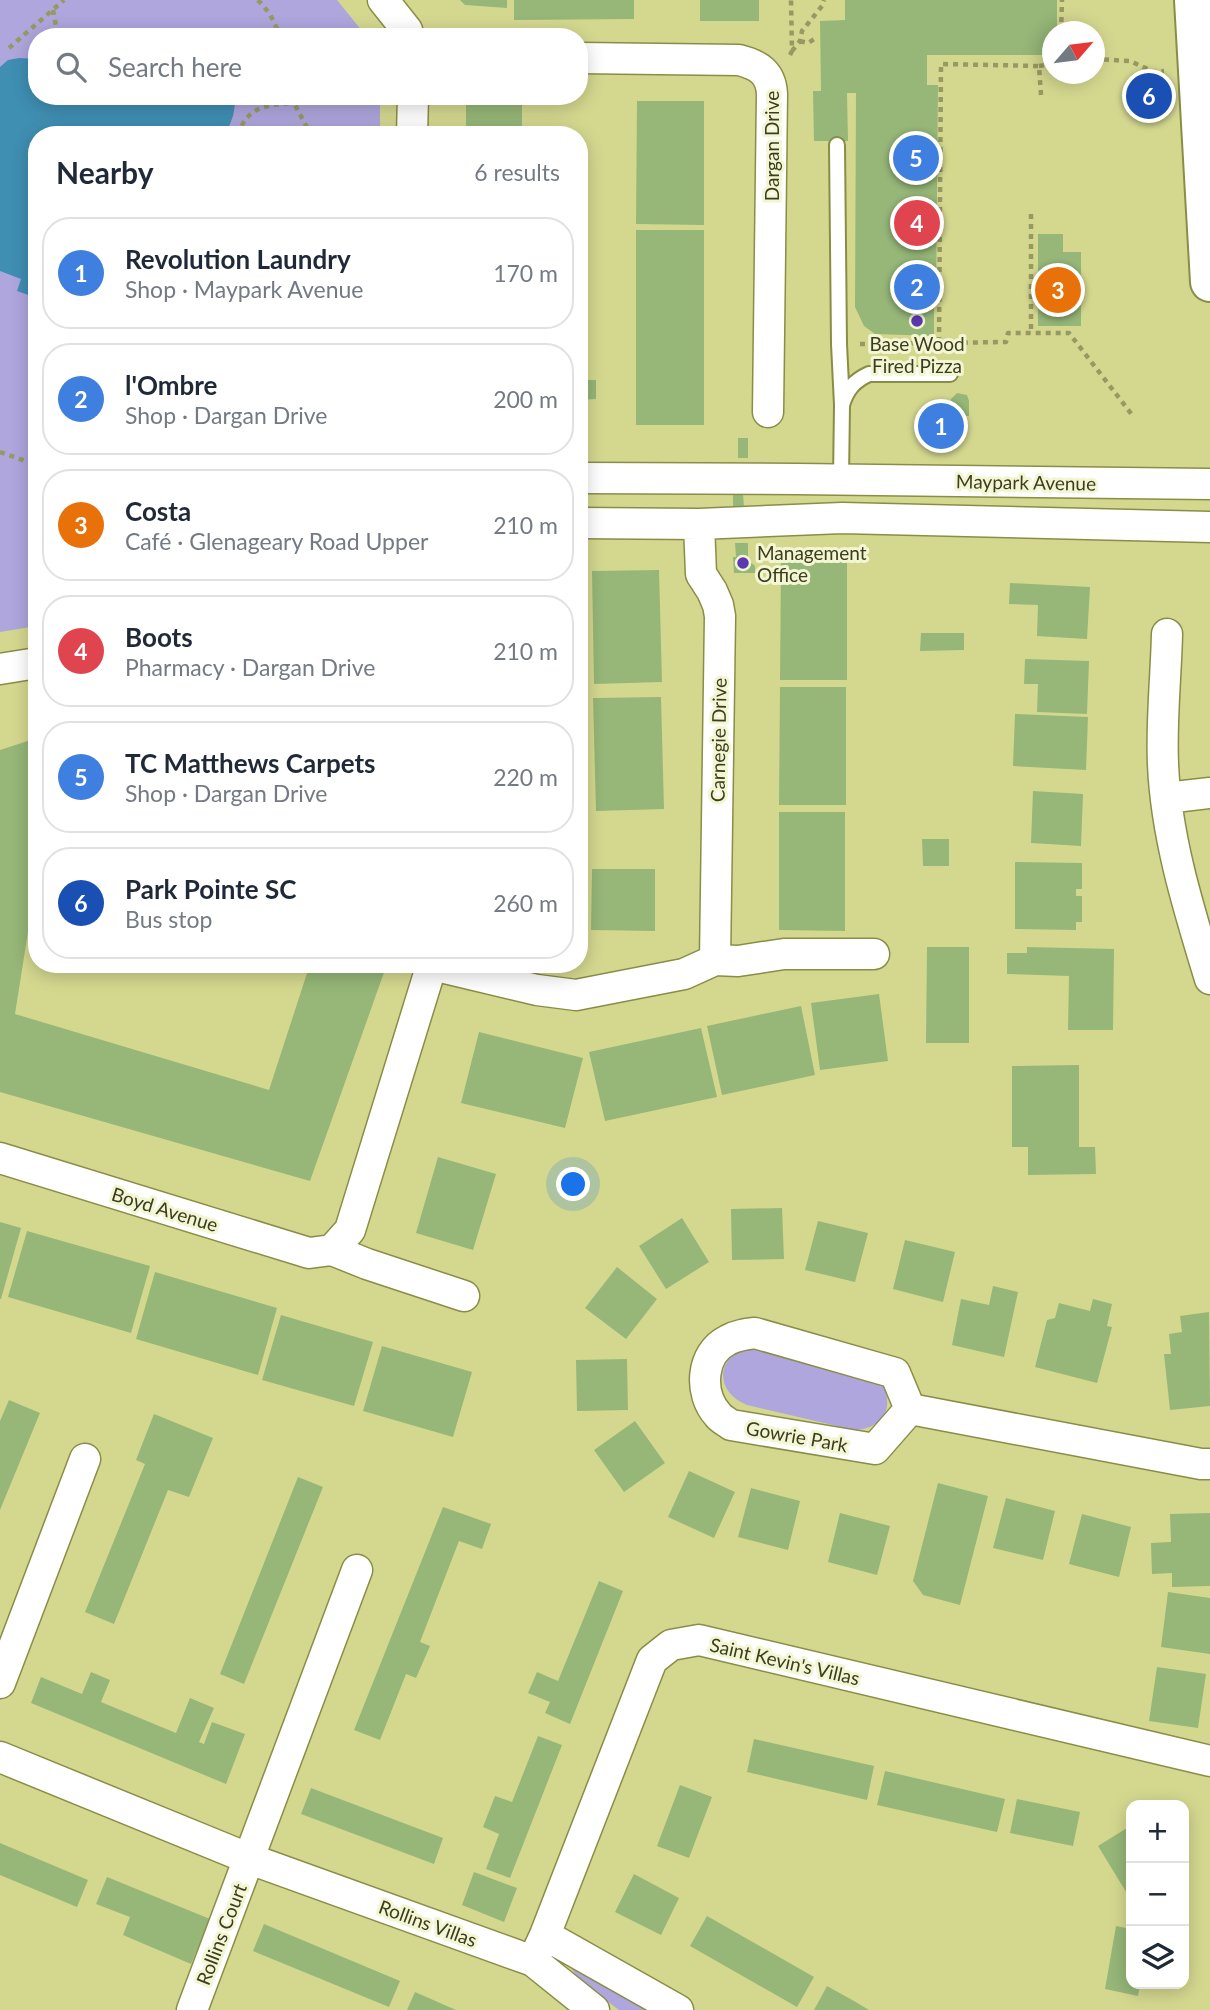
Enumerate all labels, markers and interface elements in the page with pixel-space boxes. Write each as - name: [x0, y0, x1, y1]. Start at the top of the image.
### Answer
- north arrow: [1042, 21, 1105, 84]
- search box: [28, 28, 588, 105]
- icon: search: [52, 48, 90, 86]
- text: Search here: [108, 51, 242, 83]
- pin: 6: [1126, 70, 1172, 122]
- street label: Dargan Drive: [760, 91, 783, 201]
- pin: 5: [893, 132, 939, 184]
- text: Nearby: [56, 154, 154, 190]
- text: 6 results: [474, 158, 560, 186]
- pin: 4: [894, 197, 940, 249]
- text: Revolution Laundry: [125, 243, 351, 275]
- text: 1: [74, 259, 88, 287]
- text: 170 m: [493, 259, 558, 287]
- pin: 2: [894, 261, 940, 313]
- pin: 3: [1035, 264, 1081, 316]
- text: Shop · Maypark Avenue: [125, 275, 363, 303]
- marker: Base Wood Fired Pizza: [909, 313, 925, 329]
- place label: Base Wood Fired Pizza: [869, 332, 965, 377]
- text: l'Ombre: [125, 369, 217, 401]
- text: 2: [74, 385, 88, 413]
- text: 200 m: [493, 385, 558, 413]
- pin: 1: [918, 400, 964, 452]
- text: Shop · Dargan Drive: [125, 401, 327, 429]
- street label: Maypark Avenue: [956, 469, 1096, 495]
- text: Costa: [125, 495, 191, 527]
- text: 3: [74, 511, 88, 539]
- text: 210 m: [493, 511, 558, 539]
- text: Café · Glenageary Road Upper: [125, 527, 428, 555]
- place label: Management Office: [757, 541, 867, 586]
- marker: Management Office: [735, 555, 751, 571]
- text: Boots: [125, 621, 193, 653]
- text: 4: [74, 637, 88, 665]
- text: 210 m: [493, 637, 558, 665]
- text: Pharmacy · Dargan Drive: [125, 653, 375, 681]
- street label: Carnegie Drive: [705, 678, 731, 802]
- text: TC Matthews Carpets: [125, 747, 376, 779]
- text: 5: [74, 763, 88, 791]
- text: 220 m: [493, 763, 558, 791]
- text: Shop · Dargan Drive: [125, 779, 327, 807]
- text: Park Pointe SC: [125, 873, 297, 905]
- text: 6: [74, 889, 88, 917]
- text: 260 m: [493, 889, 558, 917]
- text: Bus stop: [125, 905, 212, 933]
- your location: [556, 1167, 590, 1201]
- street label: Boyd Avenue: [109, 1182, 221, 1236]
- street label: Gowrie Park: [744, 1416, 850, 1456]
- street label: Saint Kevin's Villas: [708, 1633, 862, 1689]
- map controls: [1126, 1800, 1189, 1989]
- button: +: [1126, 1800, 1189, 1863]
- button: −: [1126, 1863, 1189, 1926]
- street label: Rollins Court: [191, 1880, 251, 1988]
- street label: Rollins Villas: [376, 1895, 480, 1951]
- button: layers: [1126, 1926, 1189, 1989]

